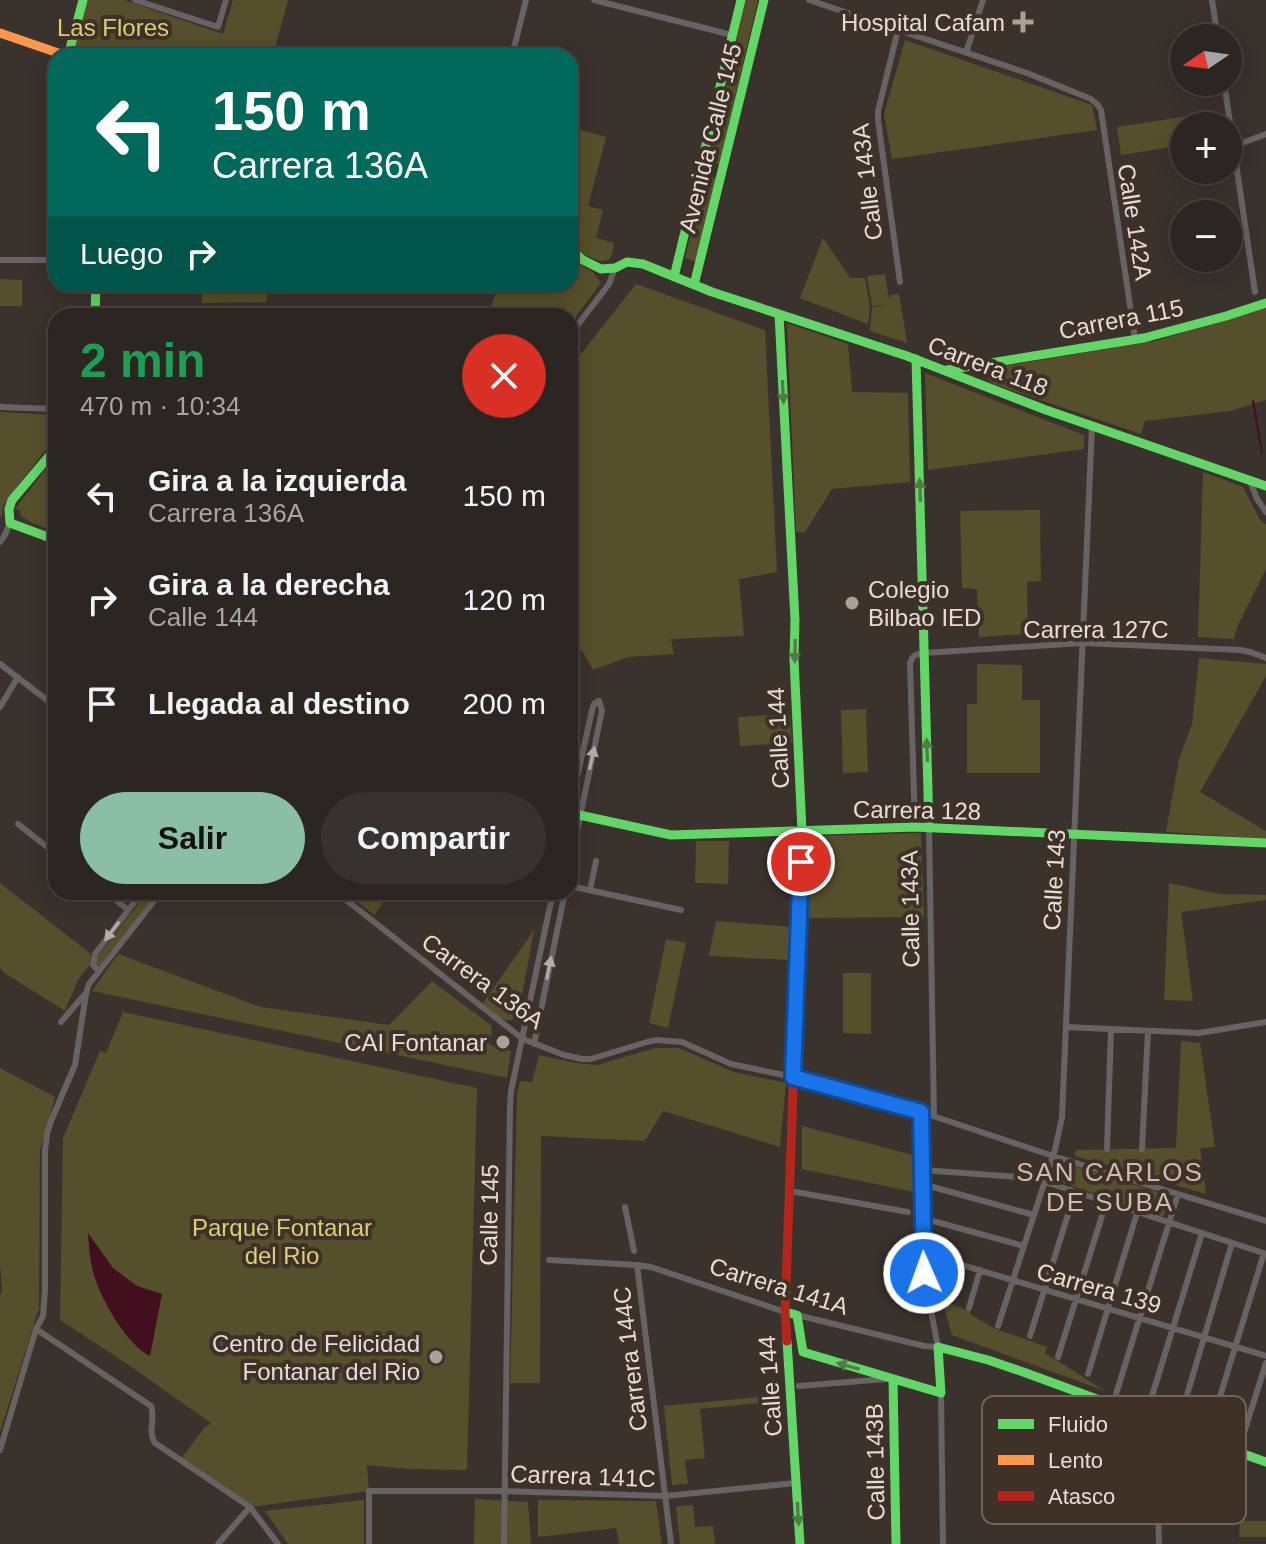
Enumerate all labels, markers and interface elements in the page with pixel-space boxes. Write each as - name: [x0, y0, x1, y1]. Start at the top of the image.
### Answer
- place label: Hospital Cafam: [841, 9, 1005, 36]
- marker: Hospital Cafam: [1012, 11, 1034, 33]
- park label: Las Flores: [57, 14, 169, 41]
- north arrow: [1170, 24, 1242, 96]
- map controls: [1170, 24, 1242, 272]
- street label: Avenida Calle 145: [673, 40, 747, 236]
- text: 150 m: [212, 79, 371, 142]
- icon: left: [80, 80, 184, 184]
- button: +: [1170, 112, 1242, 184]
- street label: Calle 143A: [846, 122, 888, 242]
- text: Carrera 136A: [212, 145, 428, 186]
- street label: Calle 142A: [1112, 162, 1158, 282]
- button: −: [1170, 200, 1242, 272]
- icon: right: [179, 232, 223, 276]
- text: Luego: [80, 237, 163, 270]
- street label: Carrera 115: [1056, 294, 1186, 344]
- street label: Carrera 118: [924, 331, 1052, 401]
- text: 2 min: [80, 334, 205, 387]
- button: close: [462, 334, 546, 418]
- one-way arrow: [777, 380, 790, 405]
- text: 470 m · 10:34: [80, 391, 240, 421]
- text: Gira a la izquierda: [148, 464, 406, 497]
- icon: left: [80, 474, 124, 518]
- one-way arrow: [913, 477, 926, 502]
- text: 150 m: [463, 479, 546, 512]
- text: Carrera 136A: [148, 498, 304, 528]
- text: Gira a la derecha: [148, 568, 390, 601]
- place label: Colegio Bilbao IED: [868, 576, 981, 631]
- icon: right: [80, 578, 124, 622]
- text: 120 m: [463, 583, 546, 616]
- marker: Colegio Bilbao IED: [843, 594, 861, 612]
- text: Calle 144: [148, 602, 258, 632]
- street label: Carrera 127C: [1023, 616, 1169, 643]
- one-way arrow: [788, 639, 801, 664]
- icon: arrive: [80, 682, 124, 726]
- text: Llegada al destino: [148, 687, 410, 720]
- text: 200 m: [463, 687, 546, 720]
- street label: Calle 144: [762, 687, 794, 789]
- one-way arrow: [920, 737, 933, 762]
- one-way arrow: [586, 745, 599, 770]
- button: Salir: [80, 792, 305, 884]
- button: Compartir: [321, 792, 546, 884]
- street label: Carrera 128: [853, 795, 981, 825]
- pin: [767, 828, 835, 896]
- street label: Calle 143: [1038, 829, 1070, 931]
- icon: arrive: [779, 840, 823, 884]
- street label: Calle 143A: [895, 850, 925, 968]
- one-way arrow: [105, 921, 121, 941]
- street label: Carrera 136A: [417, 928, 549, 1034]
- one-way arrow: [544, 955, 556, 980]
- place label: CAI Fontanar: [344, 1029, 487, 1056]
- marker: CAI Fontanar: [494, 1033, 512, 1051]
- district label: SAN CARLOS DE SUBA: [1016, 1157, 1204, 1217]
- street label: Calle 145: [475, 1164, 503, 1266]
- park label: Parque Fontanar del Rio: [192, 1214, 372, 1269]
- position arrow: [882, 1231, 966, 1315]
- street label: Carrera 141A: [706, 1252, 852, 1320]
- street label: Carrera 139: [1034, 1257, 1164, 1319]
- street label: Carrera 144C: [608, 1285, 652, 1433]
- place label: Centro de Felicidad Fontanar del Rio: [212, 1330, 420, 1385]
- street label: Calle 144: [753, 1334, 787, 1438]
- marker: Centro de Felicidad Fontanar del Rio: [427, 1348, 445, 1366]
- one-way arrow: [836, 1359, 860, 1372]
- legend: [982, 1396, 1246, 1524]
- street label: Calle 143B: [860, 1403, 890, 1521]
- text: Fluido: [1048, 1412, 1108, 1437]
- text: Lento: [1048, 1448, 1103, 1473]
- street label: Carrera 141C: [510, 1460, 656, 1492]
- text: Atasco: [1048, 1484, 1115, 1509]
- one-way arrow: [792, 1502, 805, 1527]

